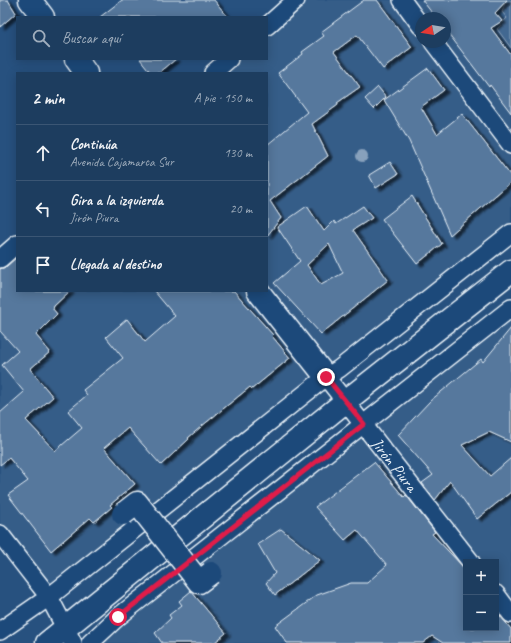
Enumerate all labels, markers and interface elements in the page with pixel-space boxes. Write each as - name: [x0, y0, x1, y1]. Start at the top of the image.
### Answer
- north arrow: [415, 12, 451, 48]
- search box: [16, 16, 268, 60]
- icon: search: [30, 27, 52, 49]
- text: Buscar aquí: [62, 29, 121, 48]
- text: 2 min: [32, 88, 65, 109]
- text: A pie · 150 m: [194, 90, 252, 106]
- text: Continúa: [70, 135, 117, 154]
- icon: ahead: [32, 142, 54, 164]
- text: 130 m: [224, 145, 252, 161]
- text: Avenida Cajamarca Sur: [70, 154, 174, 170]
- text: Gira a la izquierda: [70, 191, 163, 210]
- icon: left: [32, 198, 54, 220]
- text: 20 m: [230, 201, 252, 217]
- text: Jirón Piura: [70, 210, 118, 226]
- icon: arrive: [32, 254, 54, 276]
- text: Llegada al destino: [70, 255, 161, 274]
- route end: [317, 368, 335, 386]
- street label: Jirón Piura: [366, 432, 423, 497]
- map controls: [463, 559, 499, 631]
- button: +: [463, 559, 499, 595]
- button: −: [463, 595, 499, 631]
- route start: [109, 608, 127, 626]

